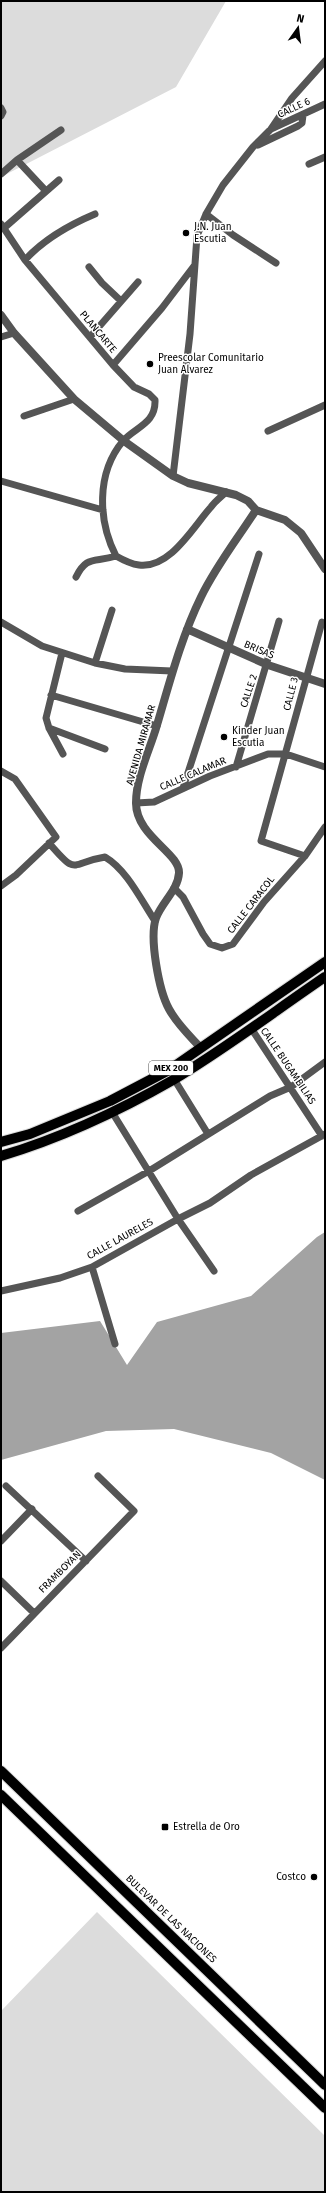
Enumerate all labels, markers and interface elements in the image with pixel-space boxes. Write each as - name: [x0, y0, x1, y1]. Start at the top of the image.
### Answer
- north arrow: [278, 8, 318, 48]
- text: N: [295, 12, 305, 26]
- street label: CALLE 6: [276, 95, 312, 121]
- place label: J.N. Juan Escutia: [194, 221, 232, 245]
- marker: J.N. Juan Escutia: [181, 228, 191, 238]
- street label: PLANCARTE: [77, 309, 119, 355]
- place label: Preescolar Comunitario Juan Alvarez: [158, 352, 264, 376]
- marker: Preescolar Comunitario Juan Alvarez: [145, 359, 155, 369]
- street label: BRISAS: [242, 638, 276, 662]
- street label: CALLE 2: [238, 673, 260, 709]
- street label: CALLE 3: [281, 676, 301, 712]
- street label: AVENIDA MIRAMAR: [124, 703, 158, 787]
- place label: Kinder Juan Escutia: [232, 725, 285, 749]
- marker: Kinder Juan Escutia: [219, 732, 229, 742]
- street label: CALLE CALAMAR: [158, 755, 228, 793]
- street label: CALLE CARACOL: [225, 874, 277, 936]
- street label: CALLE BUGAMBILIAS: [258, 1025, 318, 1107]
- road number: MEX 200: [149, 1061, 193, 1075]
- street label: CALLE LAURELES: [85, 1216, 156, 1262]
- street label: FRAMBOYAN: [36, 1548, 84, 1596]
- place label: Estrella de Oro: [173, 1821, 240, 1833]
- marker: Estrella de Oro: [160, 1822, 170, 1832]
- place label: Costco: [276, 1871, 306, 1883]
- street label: BULEVAR DE LAS NACIONES: [123, 1872, 219, 1966]
- marker: Costco: [309, 1872, 319, 1882]

